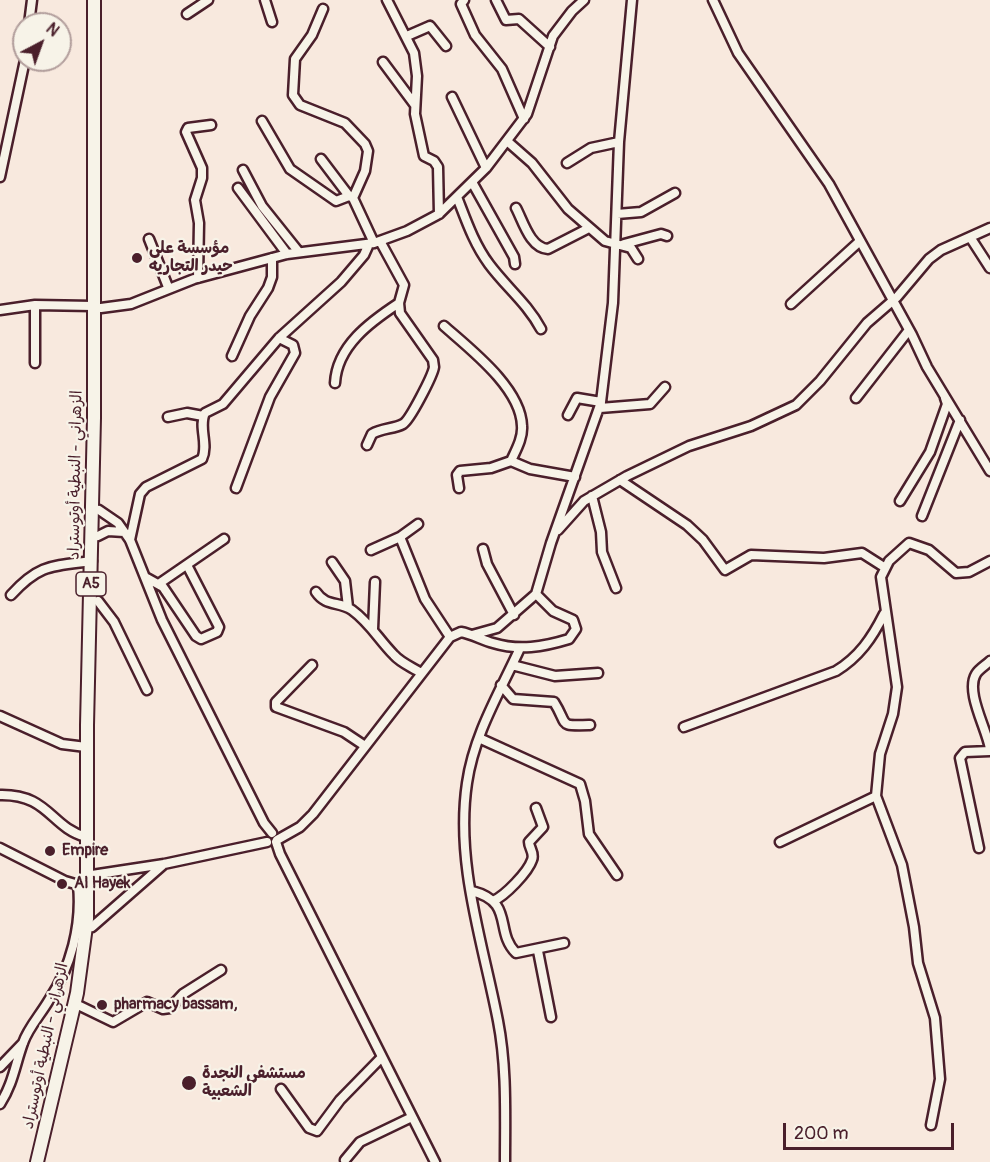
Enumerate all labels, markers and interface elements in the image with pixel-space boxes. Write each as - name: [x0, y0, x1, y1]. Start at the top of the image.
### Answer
- north arrow: [12, 12, 72, 72]
- text: N: [42, 19, 63, 41]
- place label: مؤسسة علي حيدر التجاريه: [149, 239, 233, 277]
- marker: مؤسسة علي حيدر التجاريه: [130, 251, 144, 265]
- street label: الزهراني - النبطية أوتوستراد: [65, 390, 87, 560]
- road number: A5: [76, 572, 106, 596]
- place label: Empire: [62, 841, 108, 861]
- marker: Empire: [43, 844, 57, 858]
- place label: Al Hayek: [74, 874, 130, 894]
- marker: Al Hayek: [55, 877, 69, 891]
- street label: الزهراني - النبطية أوتوستراد: [19, 961, 73, 1131]
- place label: pharmacy bassam,: [114, 995, 238, 1015]
- marker: pharmacy bassam,: [95, 998, 109, 1012]
- place label: مستشفى النجدة الشعبية: [202, 1064, 306, 1102]
- marker: مستشفى النجدة الشعبية: [180, 1074, 198, 1092]
- scale bar: [786, 1111, 957, 1149]
- text: 200 m: [794, 1122, 849, 1145]

